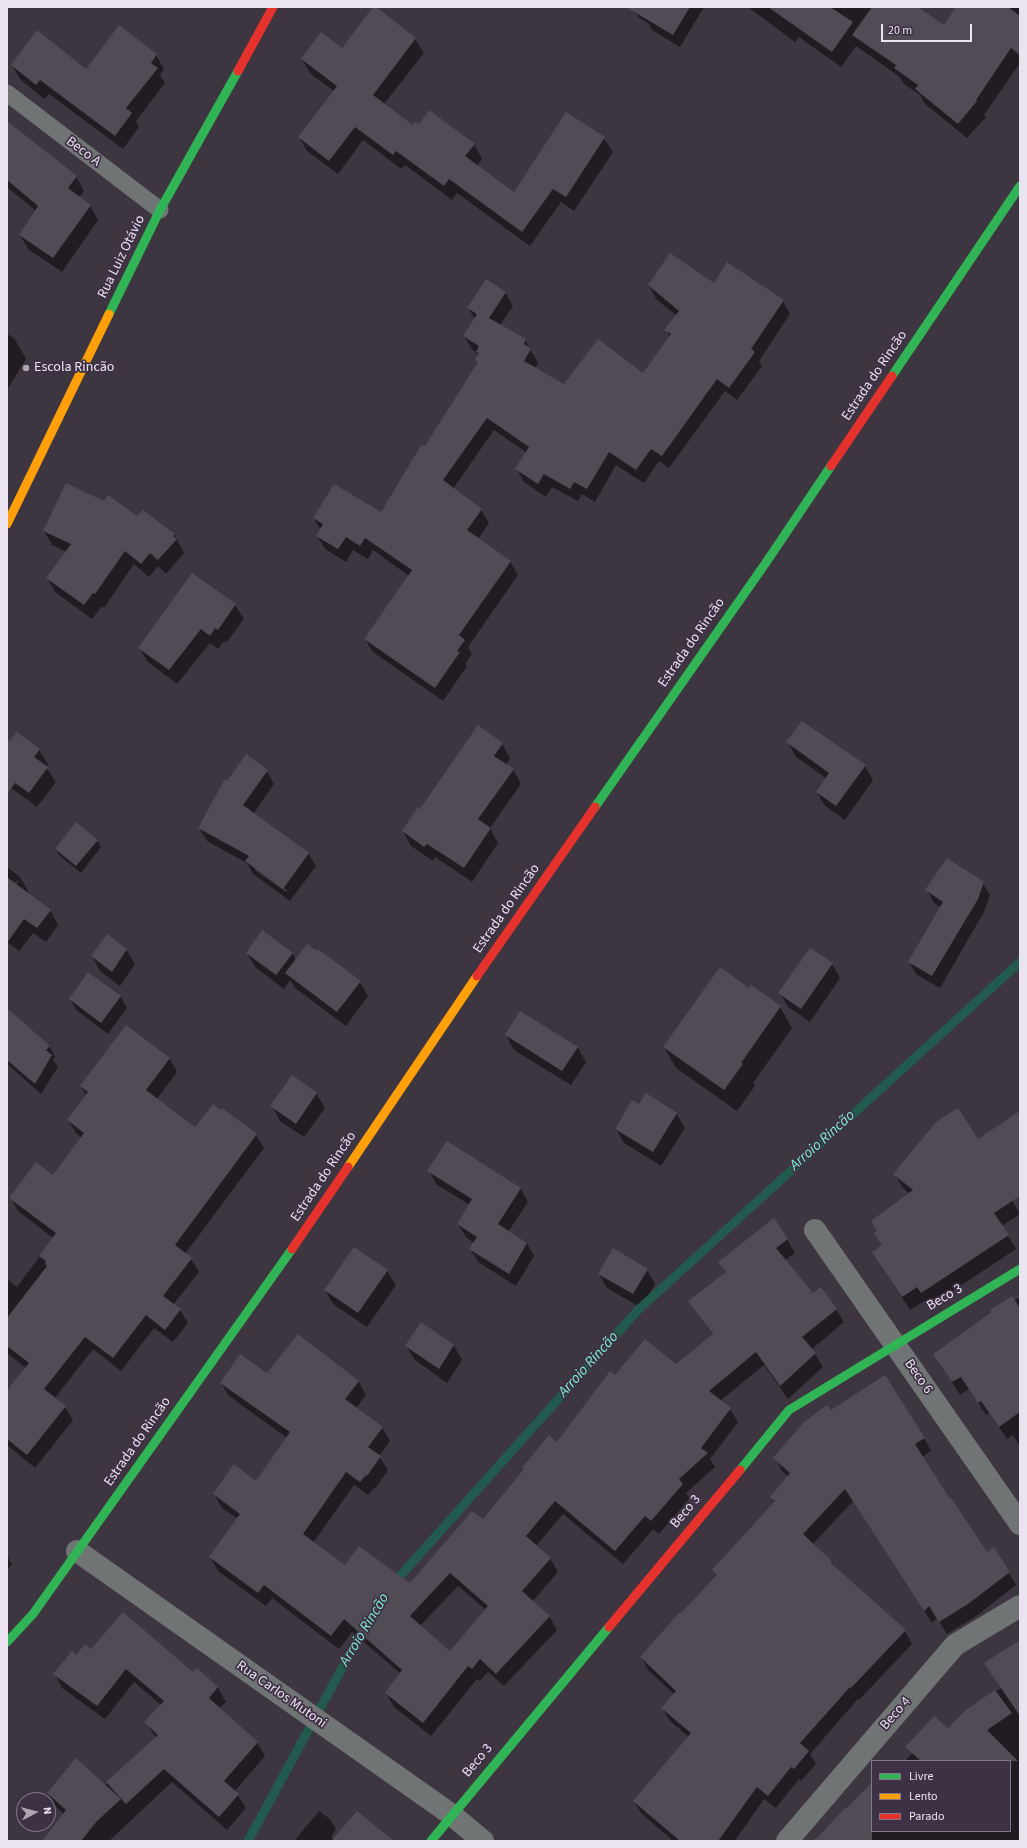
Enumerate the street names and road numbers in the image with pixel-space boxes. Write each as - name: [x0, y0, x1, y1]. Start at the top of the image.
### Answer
- street label: Beco A: [62, 133, 104, 171]
- street label: Rua Luiz Otávio: [95, 213, 149, 301]
- street label: Estrada do Rincão: [839, 328, 911, 424]
- street label: Estrada do Rincão: [655, 595, 729, 691]
- street label: Estrada do Rincão: [470, 861, 544, 957]
- street label: Estrada do Rincão: [288, 1129, 360, 1225]
- street label: Beco 3: [924, 1281, 966, 1315]
- street label: Beco 6: [900, 1356, 936, 1398]
- street label: Estrada do Rincão: [101, 1394, 175, 1490]
- street label: Beco 3: [667, 1492, 705, 1532]
- street label: Rua Carlos Mutoni: [233, 1658, 329, 1732]
- street label: Beco 4: [877, 1694, 915, 1734]
- street label: Beco 3: [459, 1741, 497, 1781]

